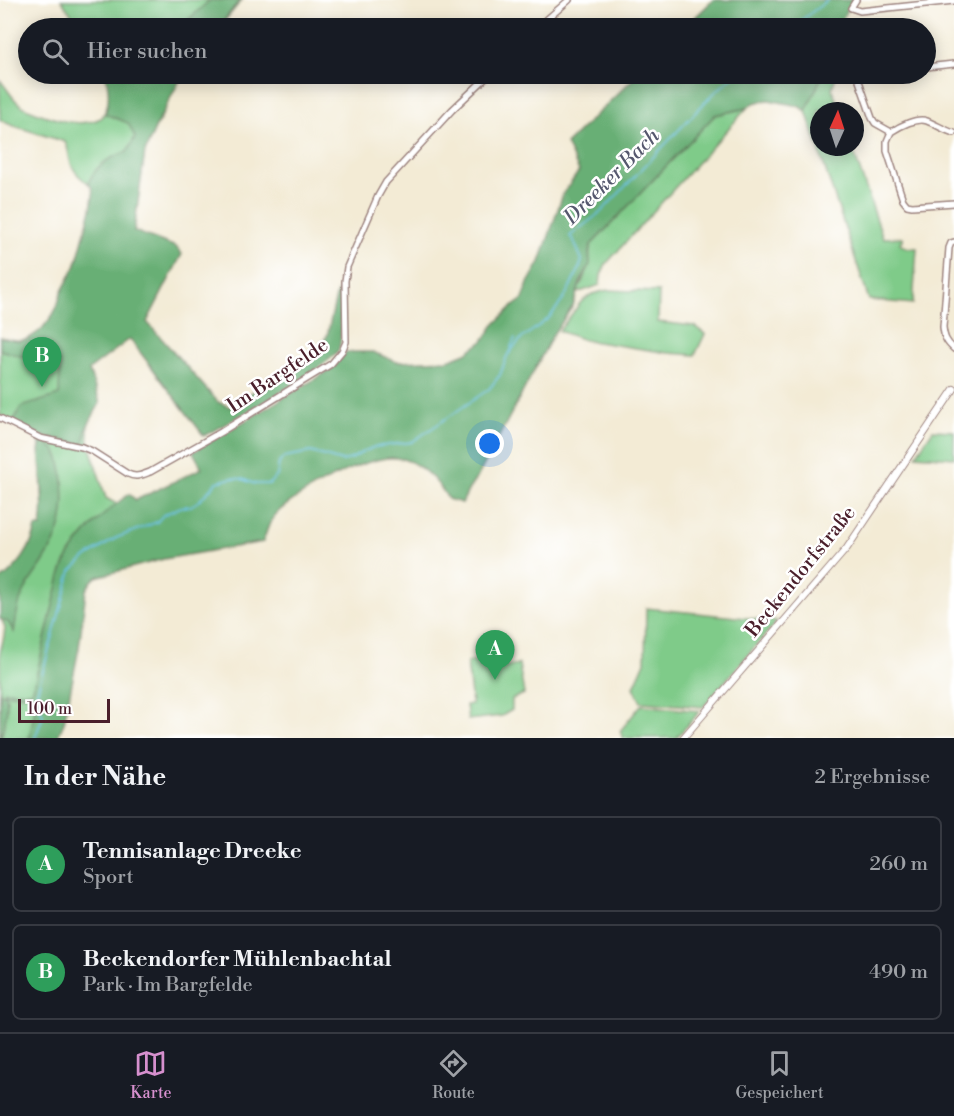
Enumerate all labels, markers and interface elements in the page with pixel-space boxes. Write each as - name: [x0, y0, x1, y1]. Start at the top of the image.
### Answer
- search box: [18, 18, 936, 84]
- icon: search: [39, 35, 72, 68]
- text: Hier suchen: [87, 38, 207, 65]
- north arrow: [810, 102, 864, 156]
- water label: Dreeker Bach: [558, 123, 666, 231]
- street label: Im Bargfelde: [223, 333, 333, 419]
- pin: B: [22, 338, 62, 387]
- your location: [475, 429, 504, 458]
- street label: Beckendorfstraße: [740, 501, 862, 643]
- pin: A: [476, 630, 514, 680]
- scale bar: [18, 696, 110, 724]
- text: 100 m: [27, 699, 72, 719]
- text: In der Nähe: [24, 761, 166, 793]
- text: 2 Ergebnisse: [814, 765, 930, 790]
- text: Tennisanlage Dreeke: [83, 838, 302, 865]
- text: A: [38, 852, 53, 877]
- text: 260 m: [870, 852, 928, 877]
- text: Sport: [83, 865, 134, 890]
- text: Beckendorfer Mühlenbachtal: [83, 946, 392, 973]
- text: B: [38, 960, 53, 985]
- text: 490 m: [869, 960, 928, 985]
- text: Park · Im Bargfelde: [83, 973, 253, 998]
- tab: Karte: [130, 1047, 172, 1103]
- tab: Route: [432, 1047, 475, 1103]
- tab: Gespeichert: [736, 1047, 824, 1103]

